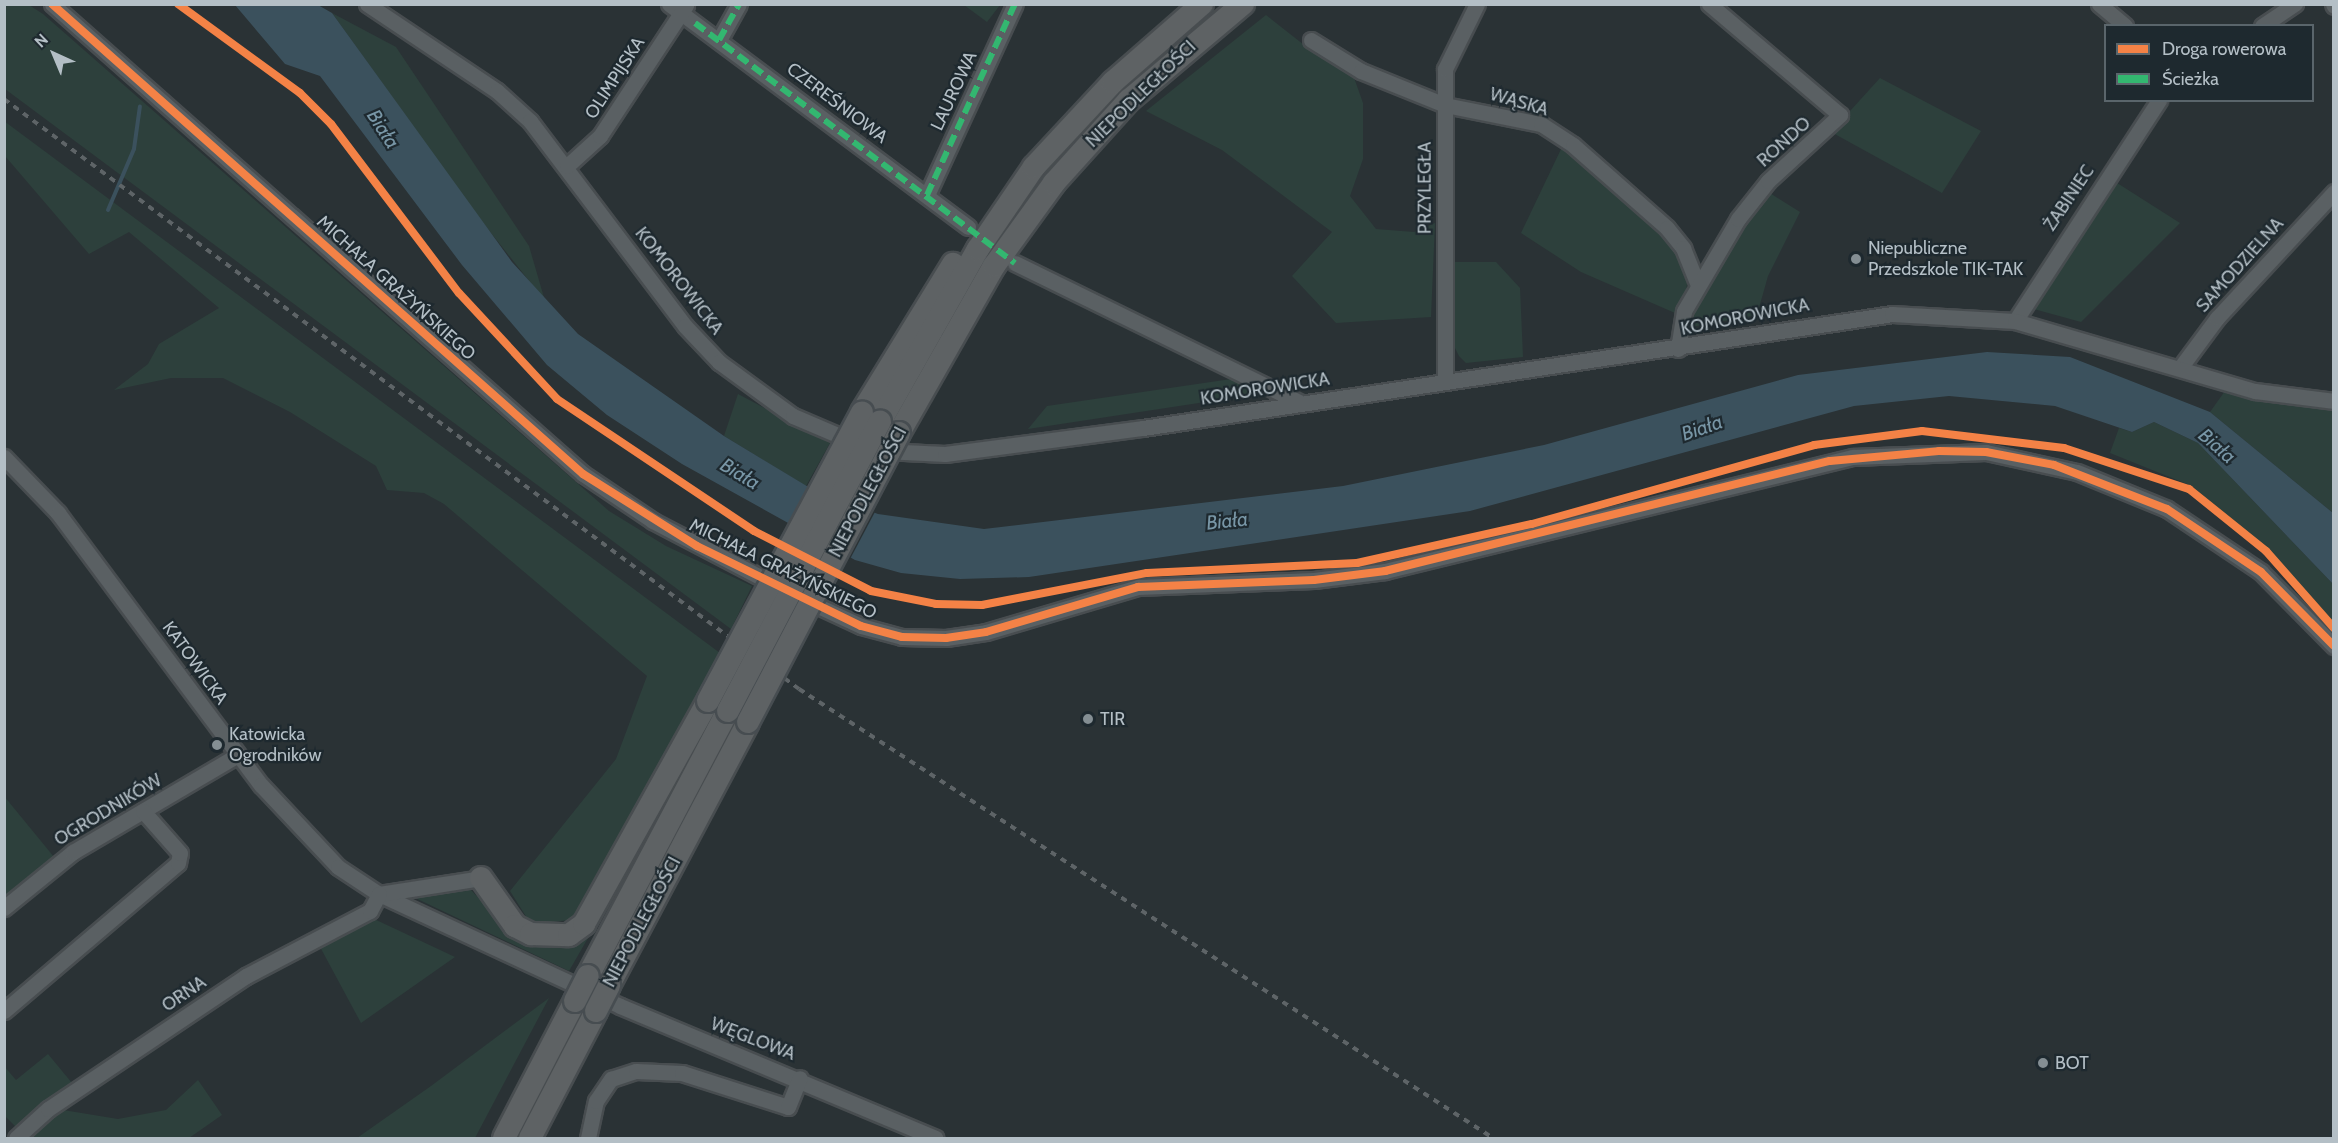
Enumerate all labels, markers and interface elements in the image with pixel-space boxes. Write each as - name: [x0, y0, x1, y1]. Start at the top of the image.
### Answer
- north arrow: [24, 24, 84, 84]
- legend: [2104, 24, 2314, 102]
- text: N: [30, 30, 52, 51]
- street label: OLIMPIJSKA: [581, 33, 649, 123]
- street label: NIEPODLEGŁOŚCI: [1082, 36, 1200, 152]
- text: Droga rowerowa: [2162, 38, 2286, 60]
- street label: LAUROWA: [926, 48, 982, 134]
- street label: CZEREŚNIOWA: [782, 58, 892, 148]
- text: Ścieżka: [2162, 68, 2219, 90]
- street label: WĄSKA: [1487, 83, 1551, 121]
- water label: Biała: [362, 105, 404, 153]
- street label: RONDO: [1753, 112, 1815, 172]
- street label: PRZYLEGŁA: [1414, 142, 1436, 234]
- street label: ŻABINIEC: [2039, 161, 2099, 235]
- street label: MICHAŁA GRAŻYŃSKIEGO: [312, 211, 480, 365]
- street label: SAMODZIELNA: [2192, 213, 2288, 317]
- street label: KOMOROWICKA: [630, 223, 728, 339]
- place label: Niepubliczne Przedszkole TIK-TAK: [1868, 238, 2023, 280]
- marker: Niepubliczne Przedszkole TIK-TAK: [1849, 252, 1863, 266]
- street label: KOMOROWICKA: [1679, 294, 1811, 340]
- street label: KOMOROWICKA: [1199, 368, 1331, 410]
- water label: Biała: [1678, 410, 1726, 446]
- street label: NIEPODLEGŁOŚCI: [825, 423, 911, 561]
- water label: Biała: [2193, 423, 2241, 469]
- water label: Biała: [716, 453, 764, 495]
- water label: Biała: [1205, 507, 1249, 535]
- street label: MICHAŁA GRAŻYŃSKIEGO: [686, 514, 880, 624]
- street label: KATOWICKA: [158, 617, 232, 709]
- place label: TIR: [1100, 708, 1125, 730]
- marker: TIR: [1081, 712, 1095, 726]
- place label: Katowicka Ogrodników: [229, 724, 321, 766]
- marker: Katowicka Ogrodników: [210, 738, 224, 752]
- street label: OGRODNIKÓW: [50, 769, 166, 851]
- street label: NIEPODLEGŁOŚCI: [599, 853, 685, 991]
- street label: ORNA: [158, 971, 210, 1017]
- street label: WĘGLOWA: [708, 1013, 798, 1065]
- place label: BOT: [2055, 1052, 2089, 1074]
- marker: BOT: [2036, 1056, 2050, 1070]

